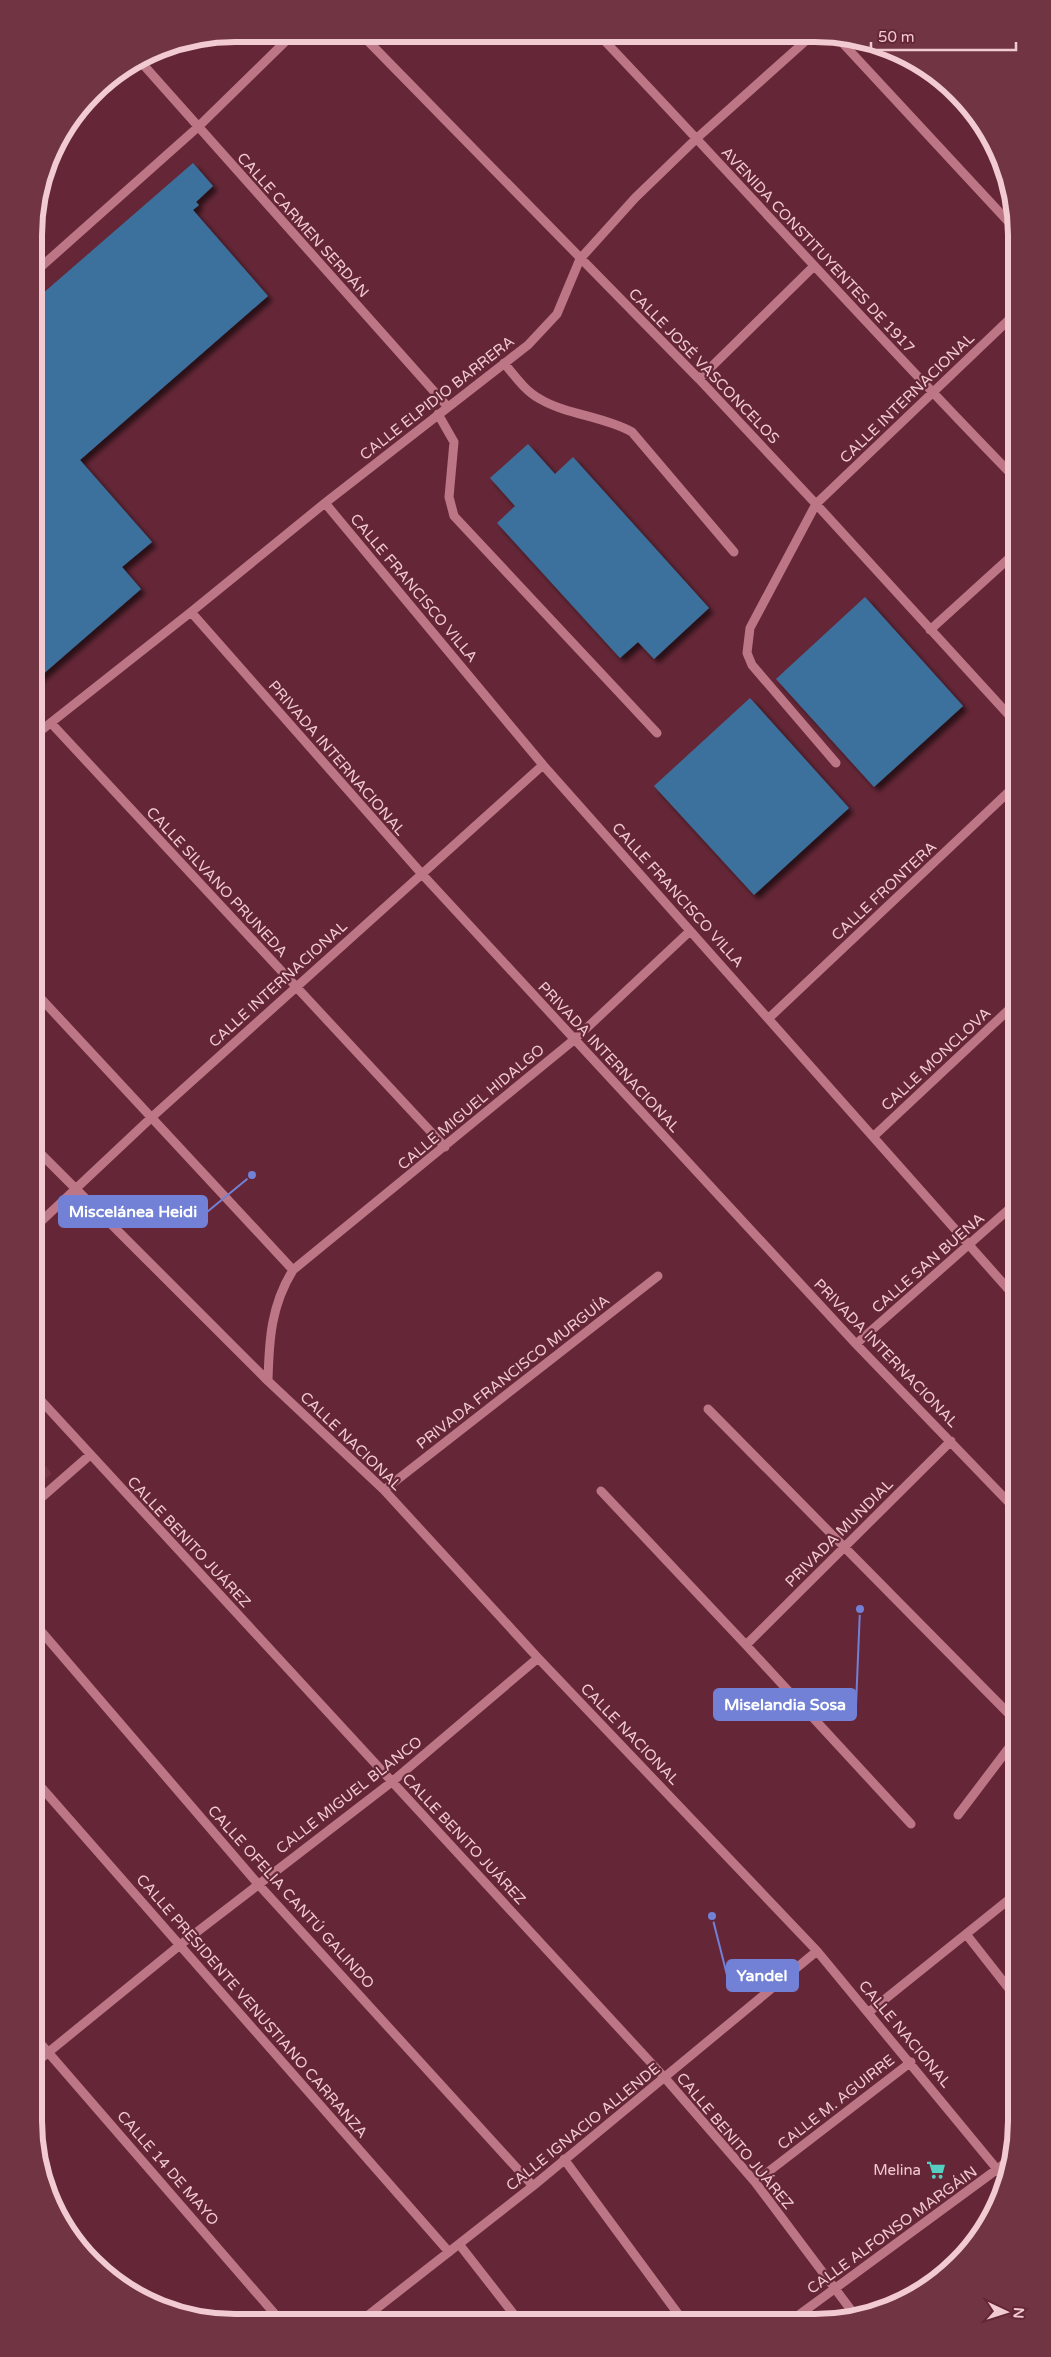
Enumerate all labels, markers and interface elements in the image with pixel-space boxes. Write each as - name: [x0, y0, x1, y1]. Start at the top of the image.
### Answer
- scale bar: [871, 20, 1016, 52]
- text: 50 m: [878, 28, 915, 46]
- street label: AVENIDA CONSTITUYENTES DE 1917: [718, 143, 918, 357]
- street label: CALLE CARMEN SERDÁN: [233, 149, 373, 301]
- street label: CALLE JOSÉ VASCONCELOS: [625, 285, 783, 447]
- street label: CALLE INTERNACIONAL: [836, 329, 978, 467]
- street label: CALLE ELPIDIO BARRERA: [356, 332, 518, 464]
- street label: CALLE FRANCISCO VILLA: [347, 510, 481, 666]
- street label: PRIVADA INTERNACIONAL: [265, 677, 409, 839]
- street label: CALLE SILVANO PRUNEDA: [143, 803, 291, 961]
- street label: CALLE FRANCISCO VILLA: [608, 819, 748, 971]
- street label: CALLE FRONTERA: [828, 838, 940, 944]
- street label: CALLE INTERNACIONAL: [205, 917, 351, 1051]
- street label: PRIVADA INTERNACIONAL: [534, 978, 684, 1136]
- street label: CALLE MONCLOVA: [878, 1004, 994, 1114]
- street label: CALLE MIGUEL HIDALGO: [394, 1040, 548, 1174]
- callout: Miscelánea Heidi: [59, 1196, 207, 1227]
- text: Miscelánea Heidi: [69, 1202, 197, 1222]
- street label: CALLE SAN BUENA: [868, 1209, 988, 1317]
- street label: PRIVADA INTERNACIONAL: [810, 1275, 962, 1431]
- street label: PRIVADA FRANCISCO MURGUÍA: [413, 1291, 613, 1453]
- street label: CALLE NACIONAL: [296, 1388, 406, 1494]
- street label: CALLE BENITO JUÁREZ: [124, 1473, 254, 1611]
- street label: PRIVADA MUNDIAL: [781, 1475, 897, 1591]
- street label: CALLE NACIONAL: [577, 1679, 683, 1789]
- callout: Miselandia Sosa: [714, 1689, 856, 1720]
- text: Miselandia Sosa: [724, 1695, 846, 1715]
- street label: CALLE MIGUEL BLANCO: [272, 1732, 426, 1858]
- street label: CALLE BENITO JUÁREZ: [399, 1770, 529, 1908]
- street label: CALLE OFELIA CANTÚ GALINDO: [204, 1802, 378, 1992]
- street label: CALLE PRESIDENTE VENUSTIANO CARRANZA: [133, 1870, 371, 2142]
- callout: Yandel: [727, 1960, 798, 1991]
- text: Yandel: [737, 1966, 787, 1986]
- street label: CALLE NACIONAL: [855, 1977, 955, 2091]
- street label: CALLE M. AGUIRRE: [774, 2051, 898, 2153]
- street label: CALLE IGNACIO ALLENDE: [502, 2059, 664, 2195]
- street label: CALLE BENITO JUÁREZ: [673, 2069, 797, 2213]
- street label: CALLE 14 DE MAYO: [113, 2107, 223, 2229]
- supermarket icon: Melina: [925, 2159, 947, 2181]
- place label: Melina: [873, 2161, 921, 2179]
- street label: CALLE ALFONSO MARGÁIN: [803, 2162, 981, 2298]
- north arrow: [981, 2287, 1031, 2337]
- text: N: [1010, 2307, 1027, 2319]

